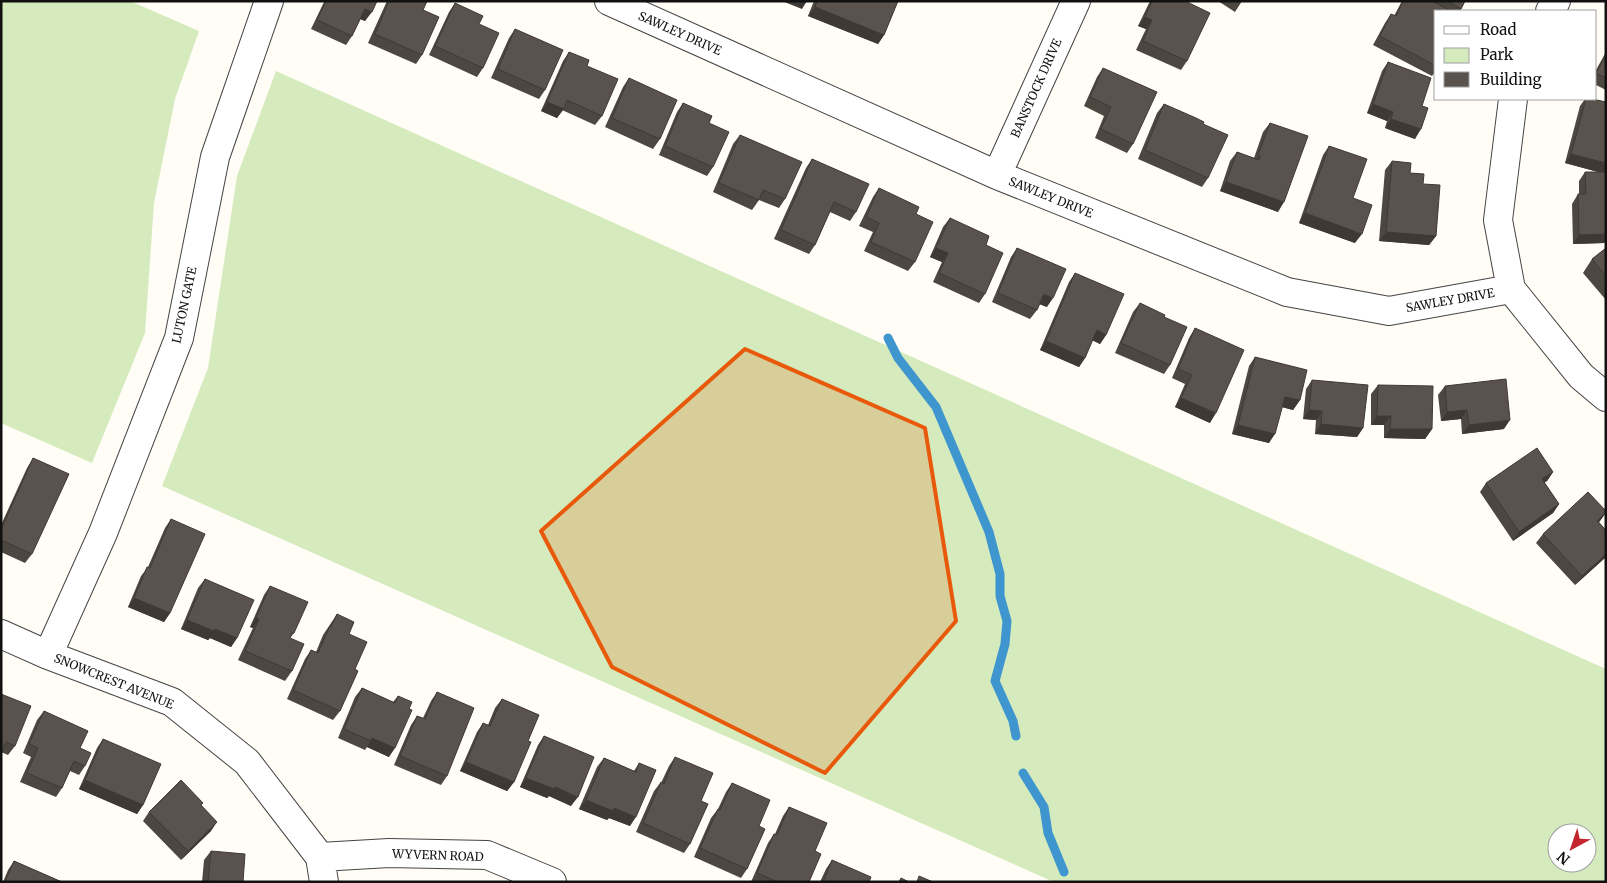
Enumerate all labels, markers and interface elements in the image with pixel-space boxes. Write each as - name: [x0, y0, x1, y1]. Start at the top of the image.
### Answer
- street label: SAWLEY DRIVE: [636, 8, 724, 58]
- legend: [1434, 10, 1597, 100]
- text: Road: [1480, 20, 1516, 39]
- street label: BANSTOCK DRIVE: [1007, 36, 1065, 140]
- text: Park: [1480, 45, 1514, 64]
- text: Building: [1480, 70, 1542, 89]
- street label: SAWLEY DRIVE: [1007, 173, 1096, 221]
- street label: LUTON GATE: [169, 265, 199, 345]
- street label: SAWLEY DRIVE: [1405, 285, 1496, 315]
- street label: SNOWCREST AVENUE: [52, 650, 177, 712]
- north arrow: [1547, 823, 1597, 873]
- street label: WYVERN ROAD: [391, 846, 484, 864]
- text: N: [1554, 848, 1574, 868]

